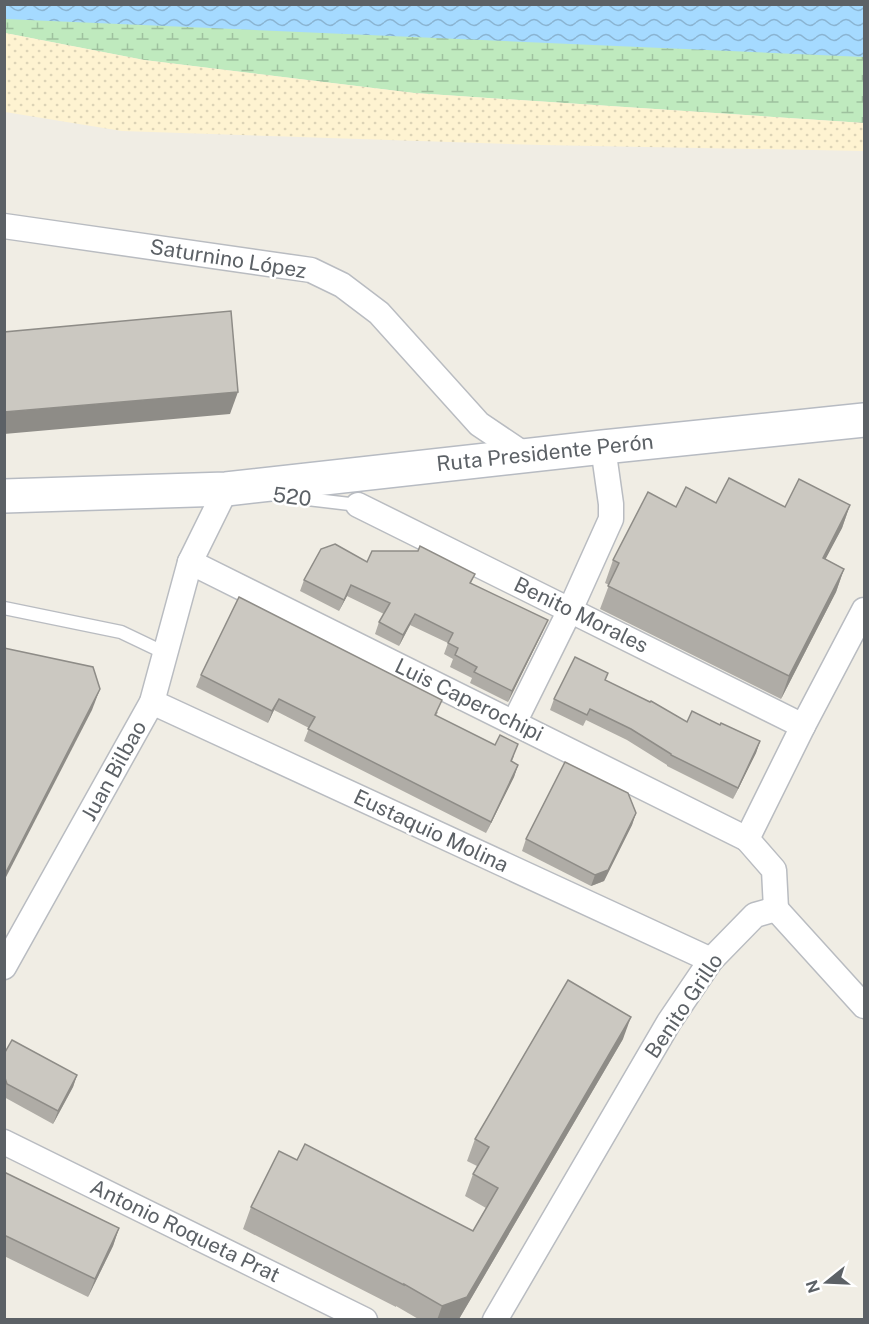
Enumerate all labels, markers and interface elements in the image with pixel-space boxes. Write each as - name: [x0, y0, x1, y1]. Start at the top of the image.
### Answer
- street label: Saturnino López: [148, 234, 308, 283]
- street label: Ruta Presidente Perón: [435, 429, 655, 476]
- street label: 520: [271, 482, 313, 511]
- street label: Benito Morales: [510, 571, 652, 658]
- street label: Luis Caperochipi: [391, 653, 548, 746]
- street label: Juan Bilbao: [76, 716, 151, 825]
- street label: Eustaquio Molina: [350, 784, 512, 877]
- street label: Benito Grillo: [639, 949, 728, 1063]
- street label: Antonio Roqueta Prat: [86, 1174, 284, 1287]
- north arrow: [797, 1252, 857, 1312]
- text: N: [802, 1278, 824, 1295]

